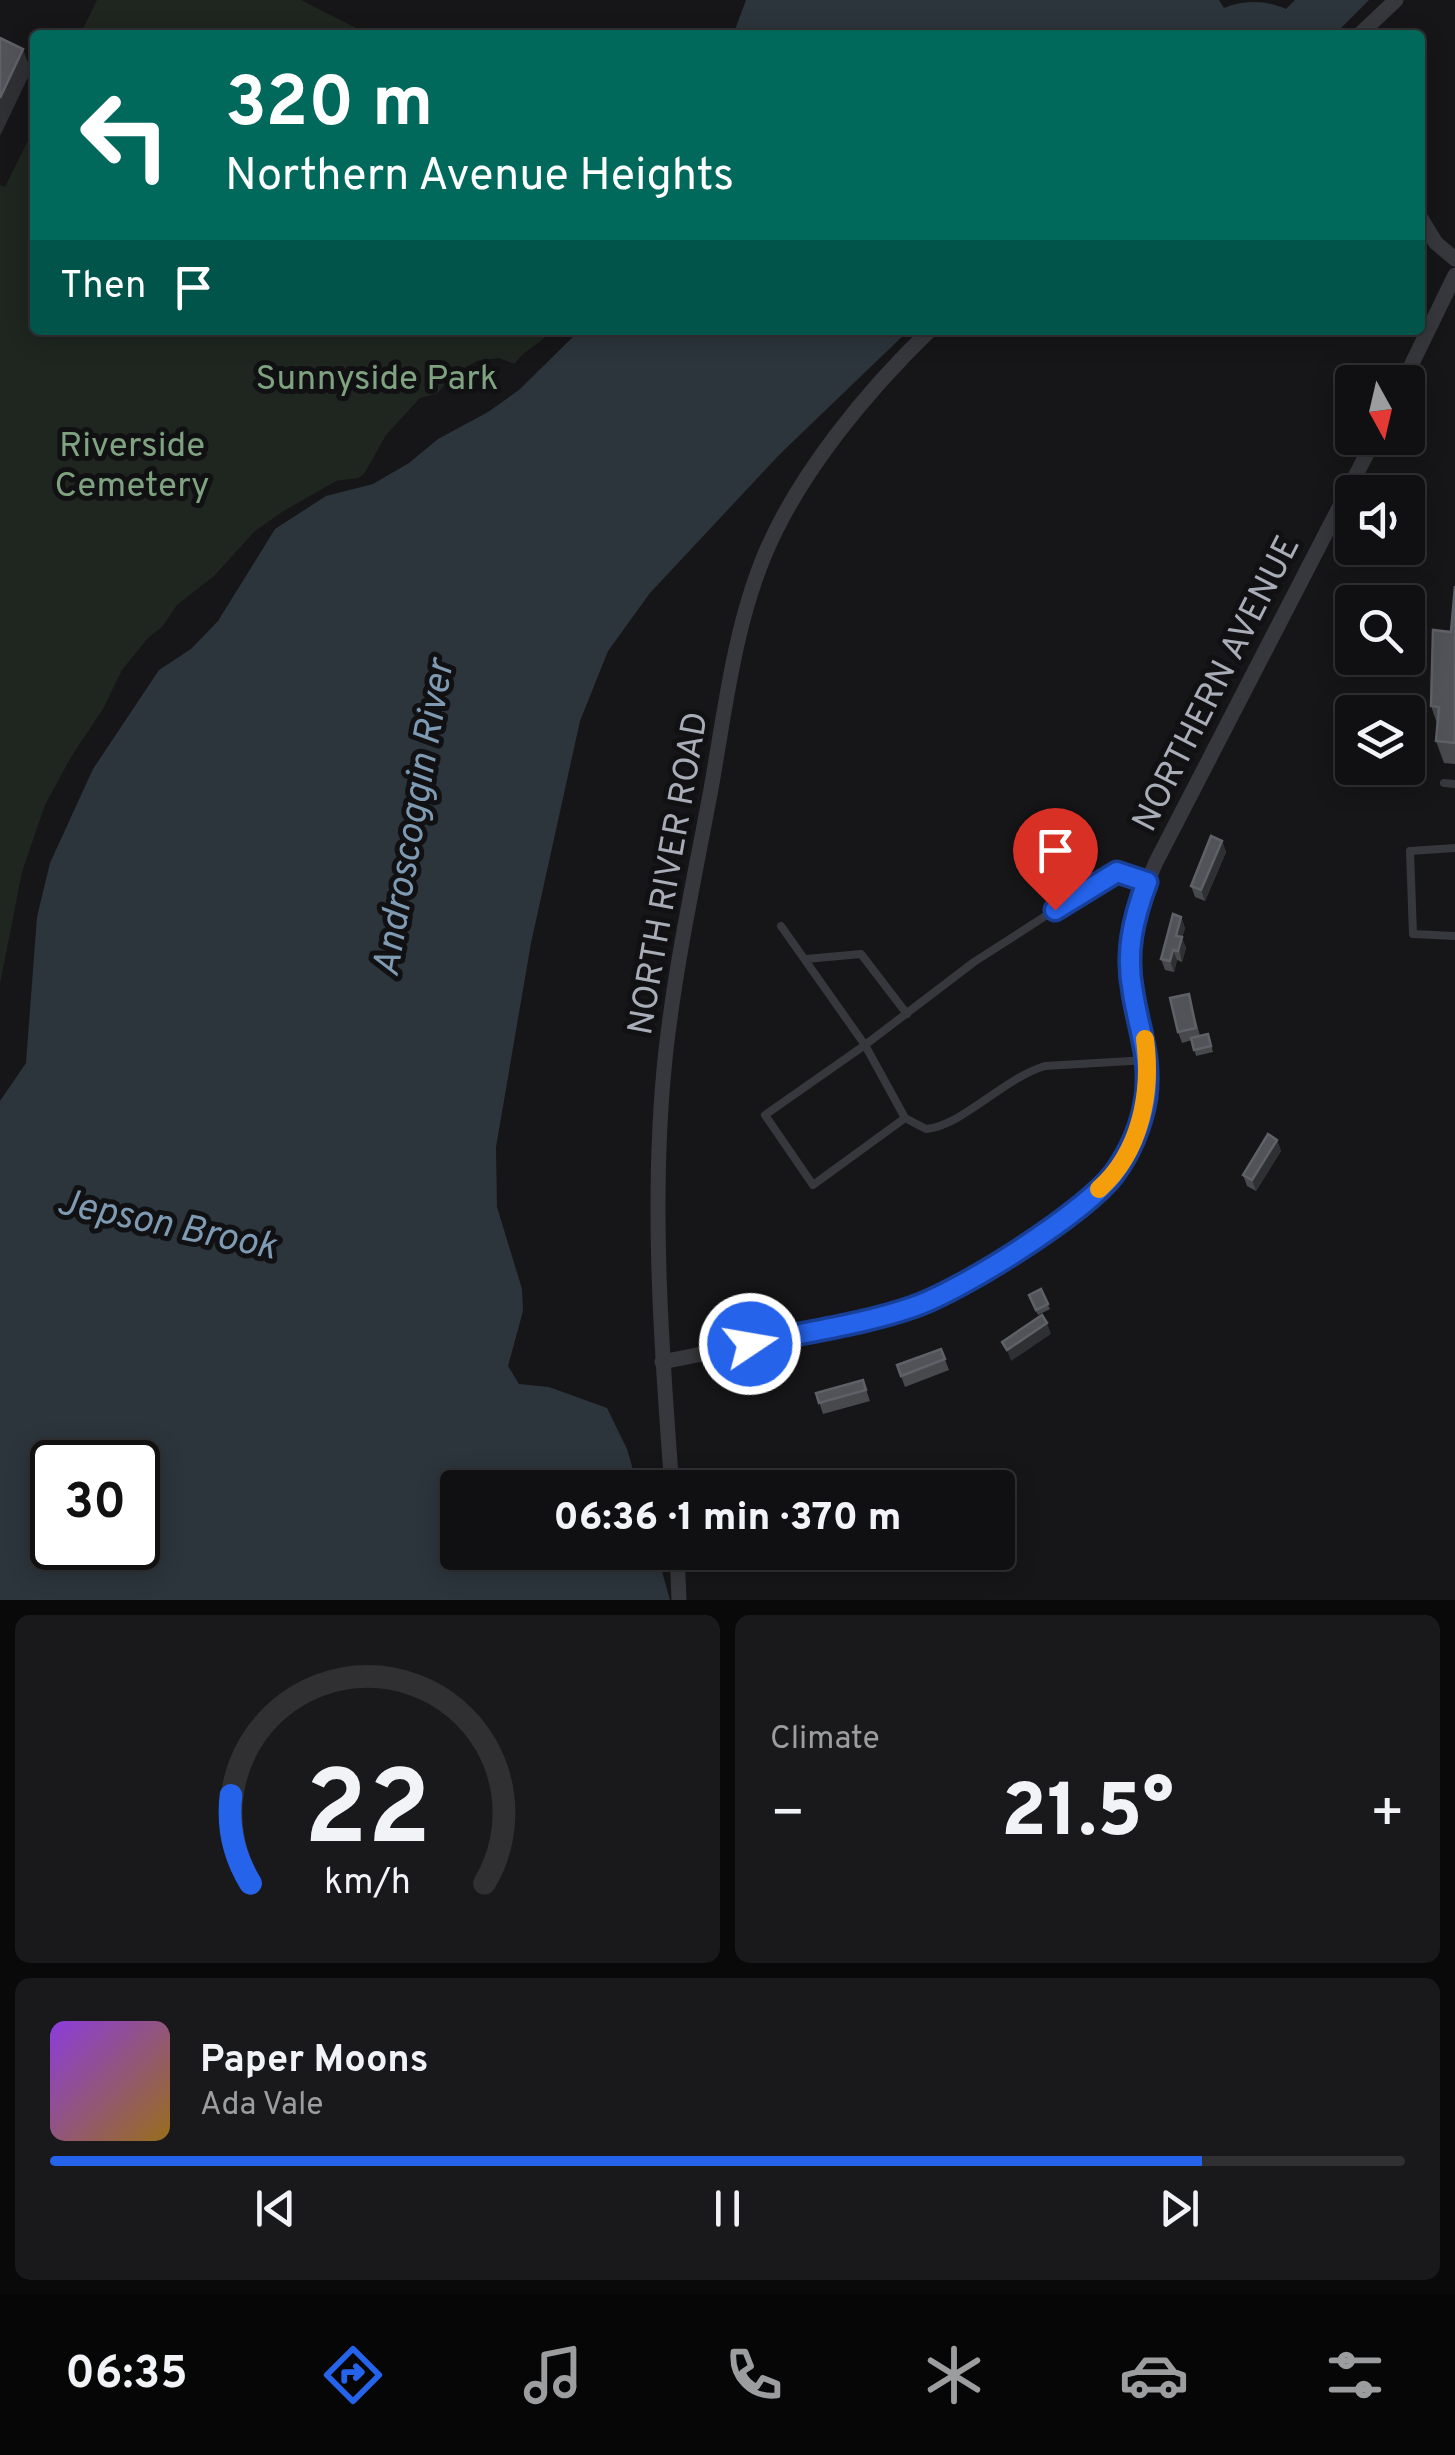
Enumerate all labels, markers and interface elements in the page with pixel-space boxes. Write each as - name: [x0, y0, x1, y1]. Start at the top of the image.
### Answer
- text: 320 m: [225, 62, 433, 151]
- icon: left: [60, 70, 190, 200]
- text: Northern Avenue Heights: [225, 149, 734, 206]
- icon: arrive: [166, 260, 221, 315]
- text: Then: [60, 263, 146, 312]
- park label: Sunnyside Park: [256, 358, 498, 402]
- north arrow: [1335, 365, 1425, 455]
- map controls: [1335, 365, 1425, 785]
- park label: Riverside Cemetery: [54, 425, 210, 509]
- button: sound: [1335, 475, 1425, 565]
- street label: NORTHERN AVENUE: [1124, 529, 1311, 840]
- button: search: [1335, 585, 1425, 675]
- water label: Androscoggin River: [363, 654, 468, 981]
- button: layers: [1335, 695, 1425, 785]
- street label: NORTH RIVER ROAD: [620, 709, 720, 1038]
- pin: [1013, 808, 1098, 911]
- icon: arrive: [1028, 823, 1083, 878]
- water label: Jepson Brook: [52, 1179, 281, 1274]
- position arrow: [698, 1292, 802, 1396]
- speed limit sign: 30: [30, 1440, 160, 1570]
- text: 06:36 · 1 min · 370 m: [554, 1495, 901, 1544]
- text: Climate: [770, 1720, 880, 1760]
- text: 22: [304, 1749, 431, 1881]
- text: 21.5°: [1001, 1768, 1174, 1863]
- text: −: [770, 1781, 805, 1851]
- text: +: [1370, 1781, 1405, 1851]
- text: km/h: [324, 1861, 411, 1907]
- text: Paper Moons: [200, 2037, 429, 2086]
- text: Ada Vale: [200, 2086, 324, 2126]
- icon: previous: [248, 2181, 303, 2236]
- icon: pause: [700, 2181, 755, 2236]
- icon: next: [1152, 2181, 1207, 2236]
- icon: directions: [318, 2340, 388, 2410]
- icon: music: [518, 2340, 588, 2410]
- icon: phone: [719, 2340, 789, 2410]
- icon: climate: [919, 2340, 989, 2410]
- icon: car: [1119, 2340, 1189, 2410]
- icon: filters: [1320, 2340, 1390, 2410]
- text: 06:35: [65, 2347, 188, 2404]

